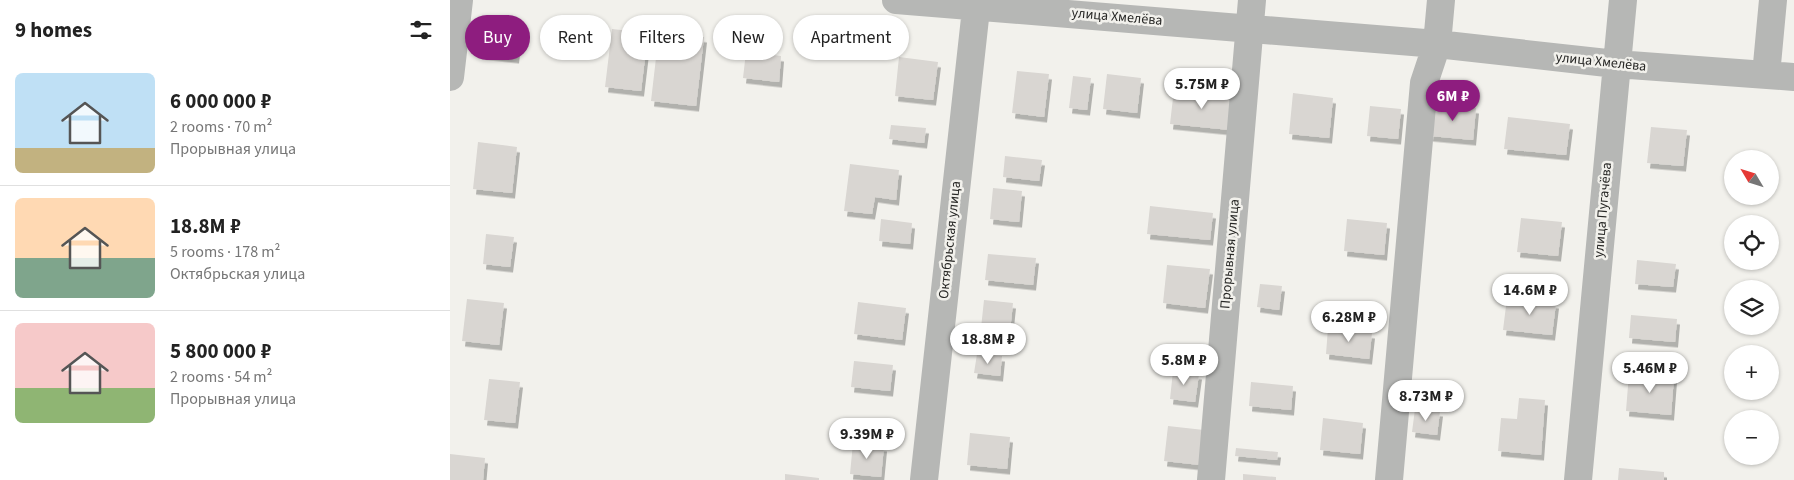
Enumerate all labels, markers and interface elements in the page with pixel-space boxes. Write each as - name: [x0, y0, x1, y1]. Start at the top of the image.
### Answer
- street label: улица Хмелёва: [1071, 3, 1163, 31]
- text: 9 homes: [15, 15, 92, 45]
- chip: Buy: [465, 15, 530, 60]
- chip: Rent: [540, 15, 611, 60]
- chip: Filters: [621, 15, 703, 60]
- chip: New: [713, 15, 783, 60]
- chip: Apartment: [793, 15, 909, 60]
- icon: filters: [407, 16, 435, 44]
- street label: улица Хмелёва: [1555, 47, 1647, 77]
- pin: 5.75M ₽: [1156, 68, 1248, 110]
- text: 5.75M ₽: [1175, 73, 1229, 95]
- pin: 6M ₽: [1423, 80, 1483, 122]
- text: 6M ₽: [1437, 85, 1469, 107]
- text: 6 000 000 ₽: [170, 86, 271, 116]
- icon: home: [55, 93, 115, 153]
- text: 2 rooms · 70 m²: [170, 116, 272, 138]
- text: Прорывная улица: [170, 138, 296, 160]
- north arrow: [1724, 150, 1779, 205]
- map controls: [1724, 150, 1779, 465]
- street label: улица Пугачёва: [1589, 161, 1617, 259]
- street label: Октябрьская улица: [934, 180, 966, 300]
- street label: Прорывная улица: [1215, 198, 1245, 310]
- text: 18.8M ₽: [170, 211, 241, 241]
- button: locate: [1724, 215, 1779, 270]
- icon: home: [55, 218, 115, 278]
- text: 5 rooms · 178 m²: [170, 241, 280, 263]
- text: Октябрьская улица: [170, 263, 305, 285]
- pin: 14.6M ₽: [1484, 274, 1576, 316]
- text: 14.6M ₽: [1503, 279, 1557, 301]
- button: layers: [1724, 280, 1779, 335]
- pin: 6.28M ₽: [1303, 300, 1395, 343]
- text: 6.28M ₽: [1322, 306, 1376, 328]
- pin: 18.8M ₽: [942, 322, 1034, 365]
- text: 18.8M ₽: [961, 328, 1015, 350]
- text: 5 800 000 ₽: [170, 336, 271, 366]
- icon: home: [55, 343, 115, 403]
- pin: 5.8M ₽: [1143, 344, 1225, 386]
- button: +: [1724, 345, 1779, 400]
- text: 5.8M ₽: [1161, 349, 1207, 371]
- pin: 5.46M ₽: [1604, 352, 1696, 394]
- text: 5.46M ₽: [1623, 357, 1677, 379]
- text: 2 rooms · 54 m²: [170, 366, 272, 388]
- pin: 8.73M ₽: [1380, 380, 1472, 422]
- text: 8.73M ₽: [1399, 385, 1453, 407]
- text: Прорывная улица: [170, 388, 296, 410]
- button: −: [1724, 410, 1779, 465]
- pin: 9.39M ₽: [821, 418, 913, 460]
- text: 9.39M ₽: [840, 423, 894, 445]

